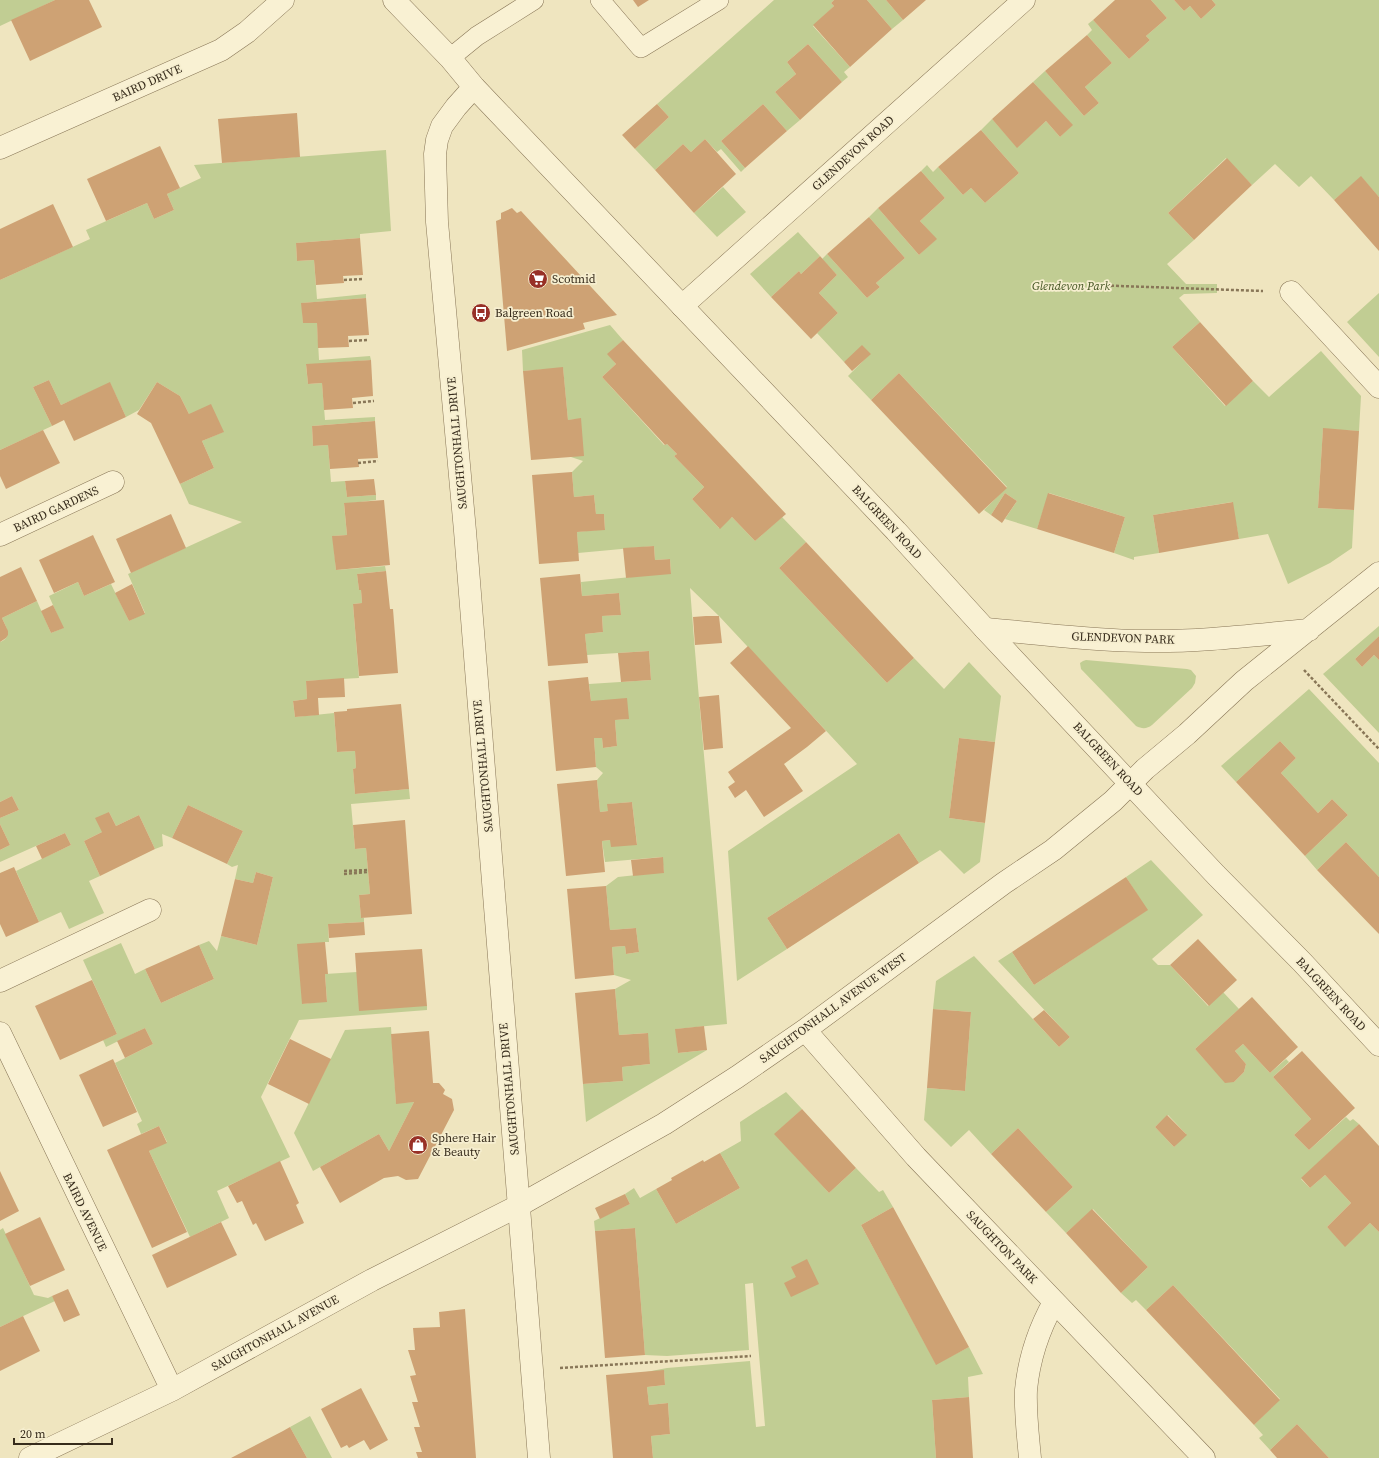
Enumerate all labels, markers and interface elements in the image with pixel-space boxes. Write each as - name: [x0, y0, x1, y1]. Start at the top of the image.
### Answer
- street label: BAIRD DRIVE: [110, 61, 184, 105]
- street label: GLENDEVON ROAD: [808, 112, 898, 194]
- supermarket icon: Scotmid: [527, 268, 549, 290]
- place label: Scotmid: [552, 271, 596, 287]
- park label: Glendevon Park: [1032, 278, 1110, 294]
- bus stop icon: Balgreen Road: [470, 302, 492, 324]
- place label: Balgreen Road: [495, 305, 573, 321]
- street label: SAUGHTONHALL DRIVE: [443, 376, 471, 510]
- street label: BALGREEN ROAD: [848, 481, 926, 563]
- street label: BAIRD GARDENS: [11, 482, 101, 536]
- street label: GLENDEVON PARK: [1071, 628, 1175, 648]
- street label: SAUGHTONHALL DRIVE: [469, 699, 497, 833]
- street label: BALGREEN ROAD: [1069, 718, 1147, 800]
- street label: SAUGHTONHALL AVENUE WEST: [756, 949, 910, 1067]
- street label: BALGREEN ROAD: [1292, 953, 1370, 1035]
- street label: SAUGHTONHALL DRIVE: [495, 1022, 523, 1156]
- place label: Sphere Hair & Beauty: [432, 1130, 496, 1160]
- shop icon: Sphere Hair & Beauty: [407, 1134, 429, 1156]
- street label: BAIRD AVENUE: [59, 1170, 111, 1254]
- street label: SAUGHTON PARK: [963, 1207, 1041, 1287]
- street label: SAUGHTONHALL AVENUE: [208, 1291, 342, 1375]
- scale bar: [14, 1420, 112, 1446]
- text: 20 m: [20, 1426, 46, 1442]

